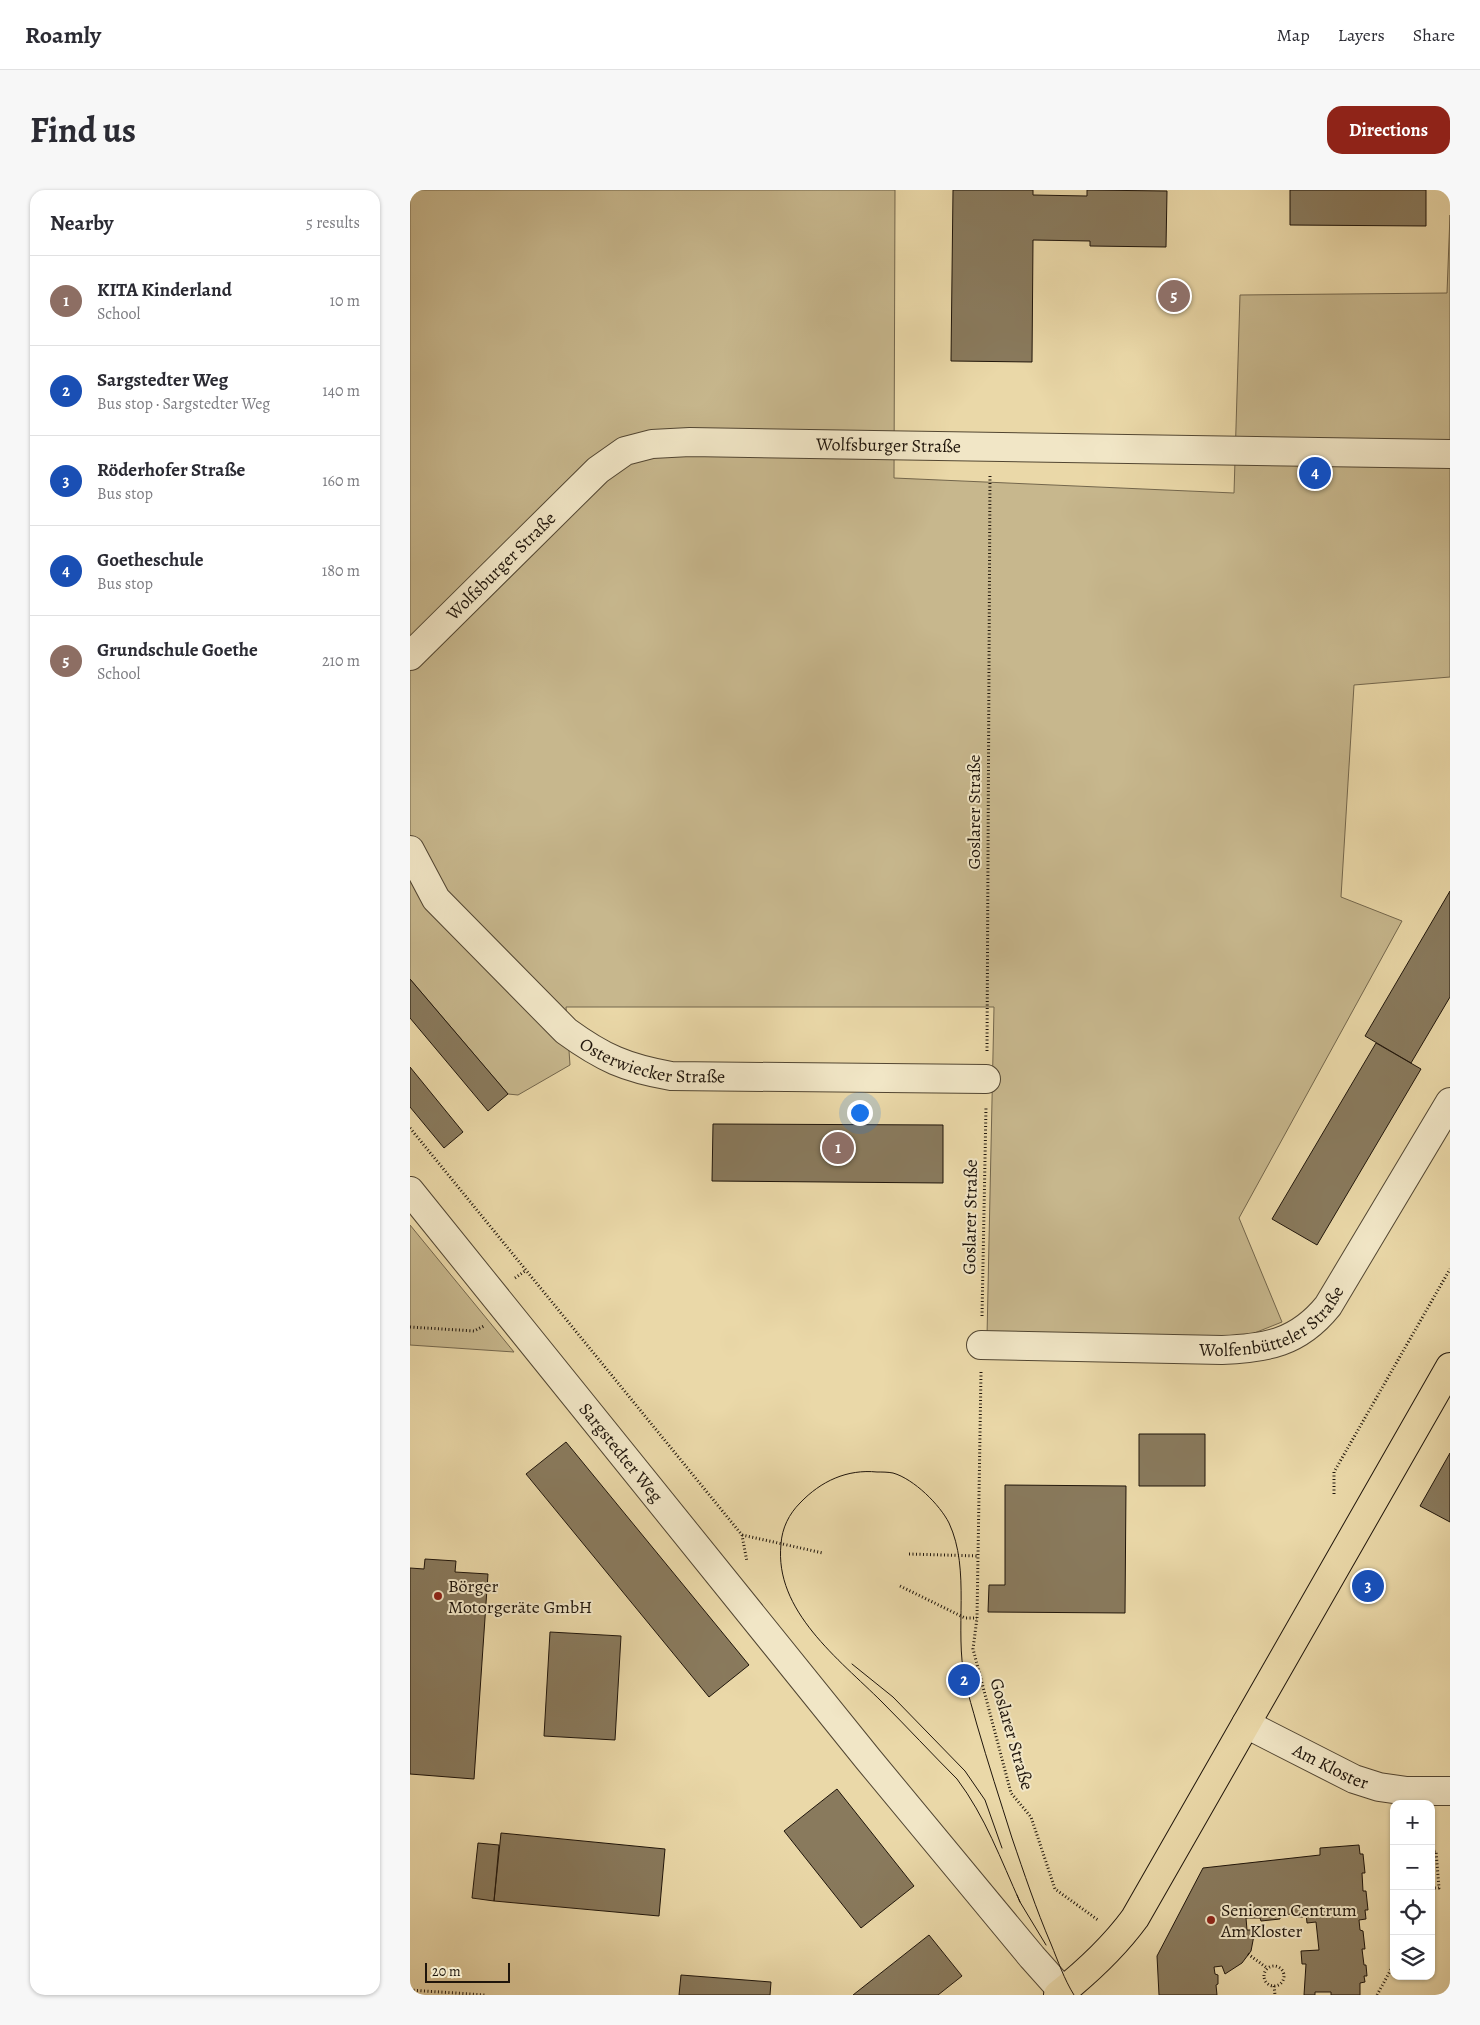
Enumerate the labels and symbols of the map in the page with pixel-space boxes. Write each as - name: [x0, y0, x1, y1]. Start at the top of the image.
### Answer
- pin: 5: [1158, 277, 1190, 315]
- street label: Wolfsburger Straße: [815, 432, 961, 458]
- pin: 4: [1299, 454, 1331, 492]
- street label: Wolfsburger Straße: [440, 507, 561, 626]
- street label: Goslarer Straße: [962, 754, 986, 870]
- street label: Osterwiecker Straße: [575, 1032, 725, 1089]
- your location: [847, 1100, 873, 1126]
- pin: 1: [822, 1129, 854, 1167]
- street label: Goslarer Straße: [957, 1159, 983, 1275]
- street label: Wolfenbütteler Straße: [1198, 1281, 1349, 1362]
- street label: Sargstedter Weg: [573, 1398, 668, 1507]
- pin: 3: [1352, 1567, 1384, 1605]
- place label: Börger Motorgeräte GmbH: [448, 1574, 592, 1619]
- marker: Börger Motorgeräte GmbH: [432, 1590, 444, 1602]
- pin: 2: [948, 1661, 980, 1699]
- street label: Goslarer Straße: [985, 1675, 1039, 1793]
- street label: Am Kloster: [1288, 1737, 1372, 1795]
- place label: Senioren Centrum Am Kloster: [1220, 1898, 1357, 1943]
- marker: Senioren Centrum Am Kloster: [1205, 1914, 1217, 1926]
- scale bar: [425, 1960, 510, 1983]

